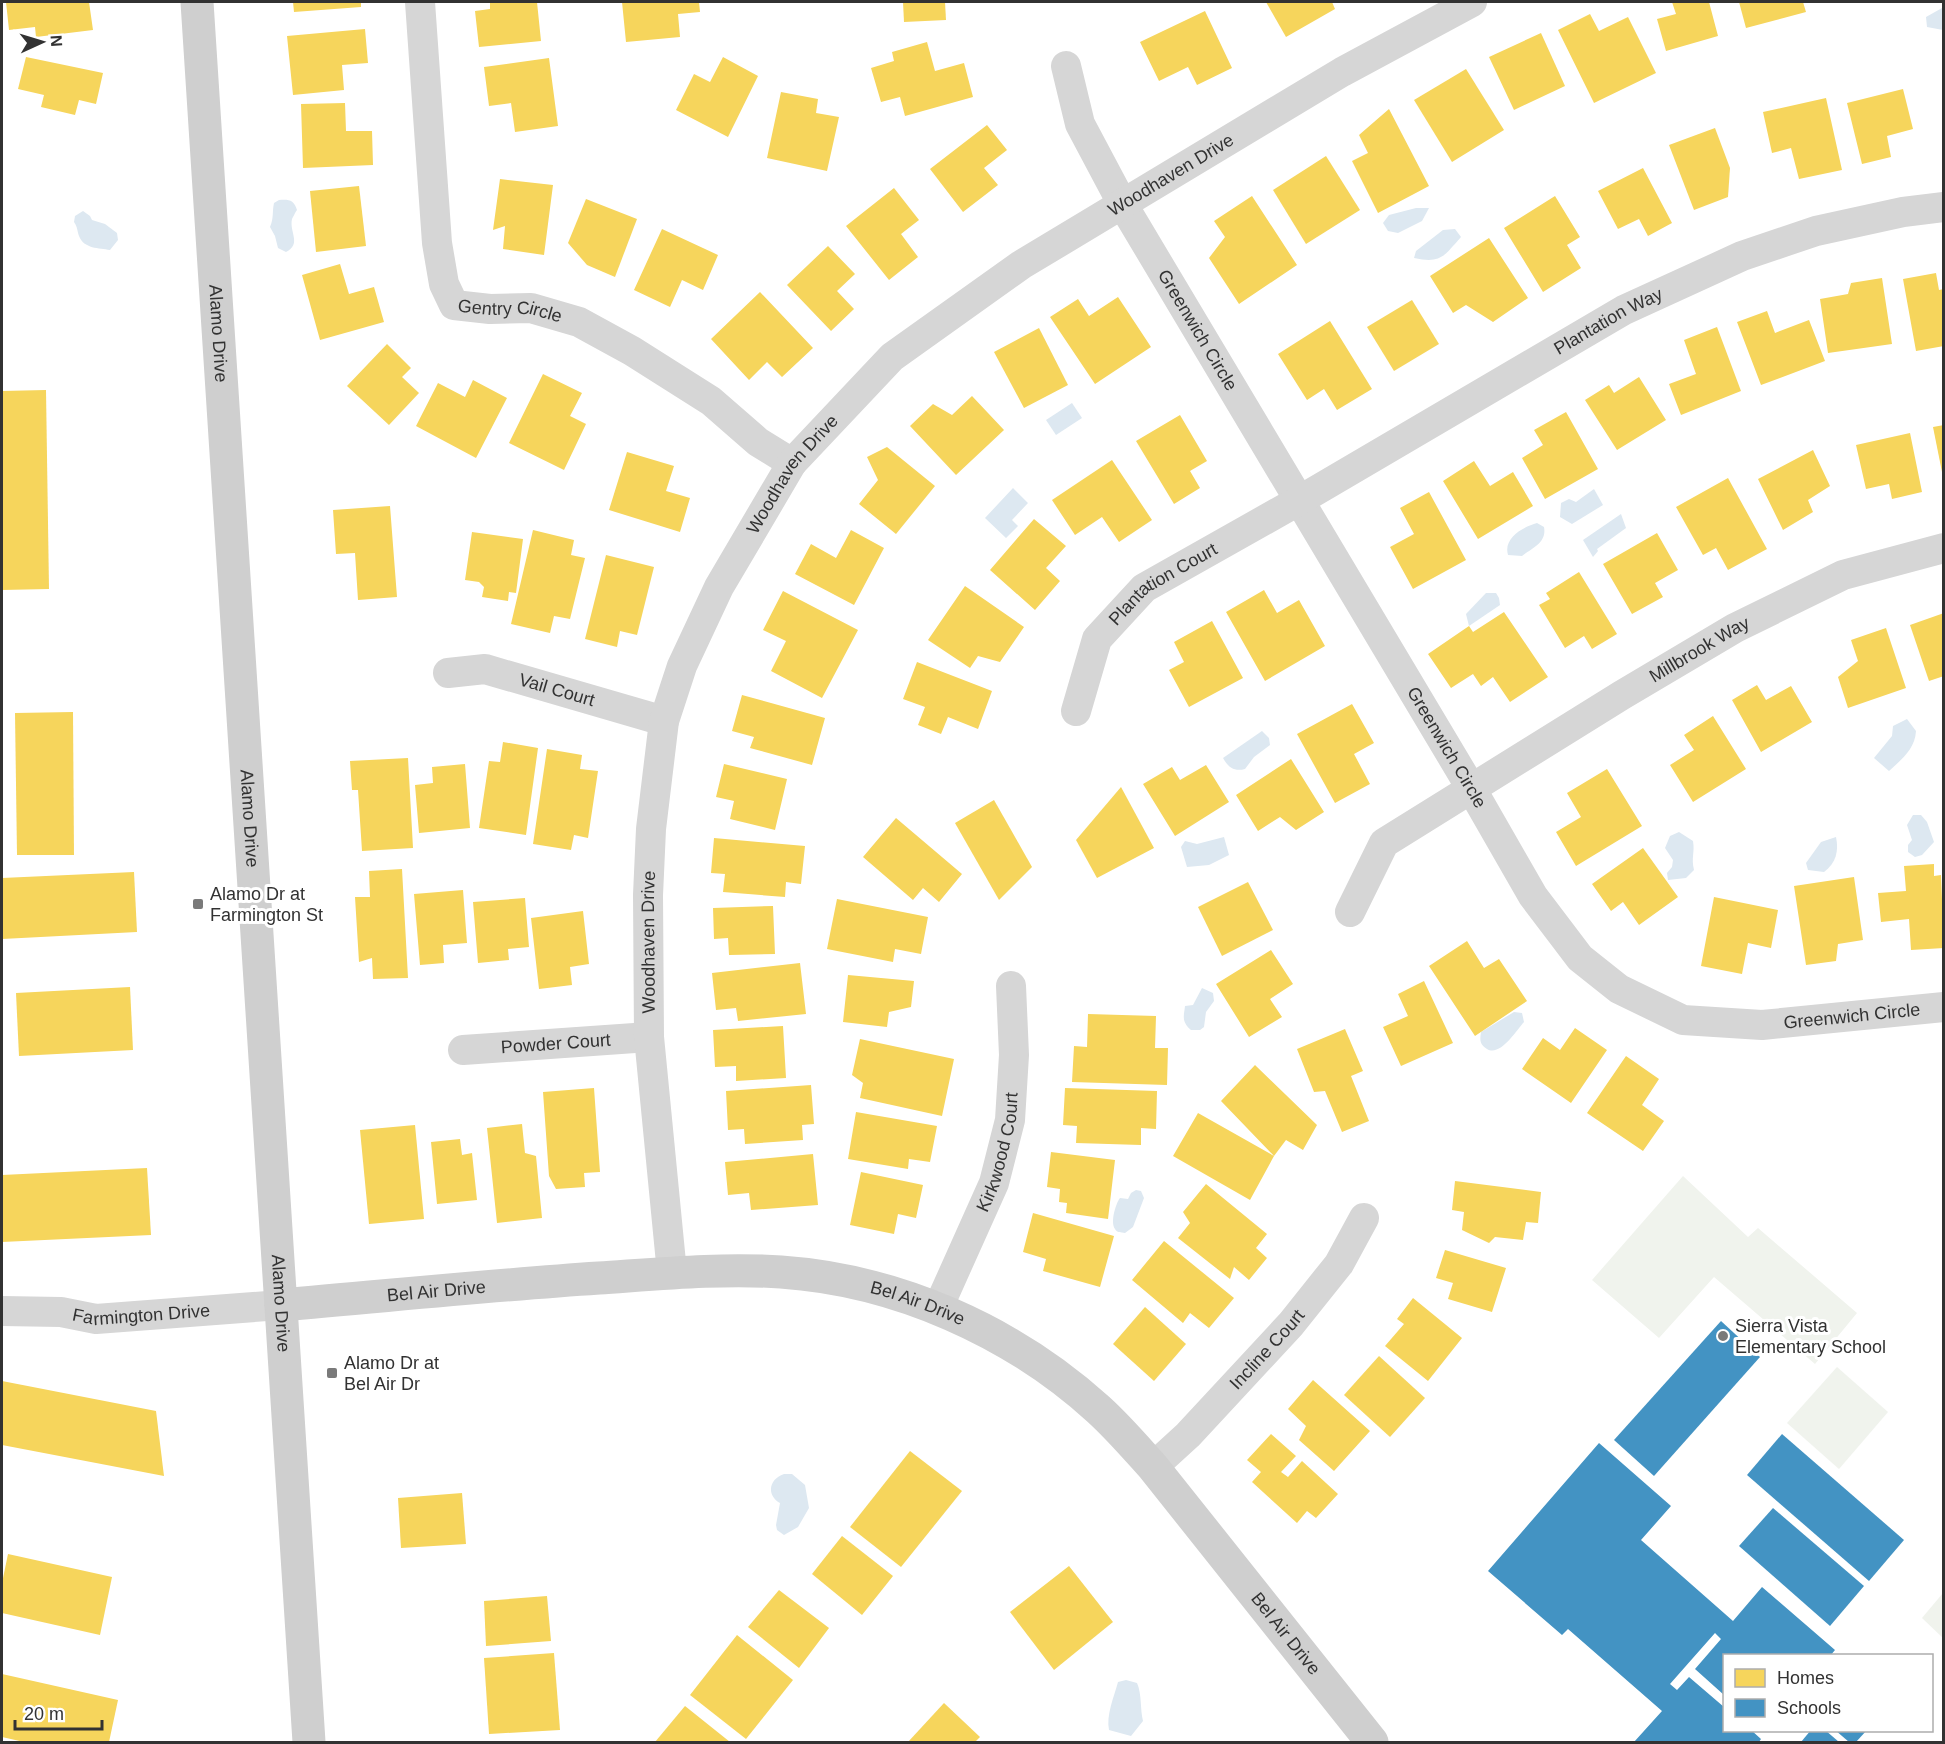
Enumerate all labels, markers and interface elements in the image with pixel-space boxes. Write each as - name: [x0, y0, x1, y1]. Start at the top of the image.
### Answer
- north arrow: [12, 12, 72, 72]
- text: N: [48, 35, 65, 47]
- street label: Woodhaven Drive: [1105, 130, 1237, 220]
- street label: Greenwich Circle: [1154, 266, 1241, 394]
- street label: Alamo Drive: [205, 284, 231, 383]
- street label: Plantation Way: [1551, 284, 1666, 359]
- street label: Gentry Circle: [457, 296, 564, 327]
- street label: Woodhaven Drive: [743, 411, 842, 537]
- street label: Plantation Court: [1105, 539, 1221, 629]
- street label: Millbrook Way: [1646, 613, 1753, 686]
- street label: Vail Court: [517, 669, 597, 710]
- street label: Greenwich Circle: [1403, 683, 1490, 811]
- street label: Alamo Drive: [236, 769, 263, 868]
- street label: Woodhaven Drive: [638, 870, 659, 1014]
- place label: Alamo Dr at Farmington St: [210, 884, 323, 925]
- marker: Alamo Dr at Farmington St: [191, 897, 205, 911]
- street label: Greenwich Circle: [1783, 999, 1921, 1033]
- street label: Powder Court: [500, 1030, 611, 1057]
- street label: Kirkwood Court: [972, 1092, 1022, 1215]
- street label: Alamo Drive: [268, 1254, 294, 1353]
- street label: Bel Air Drive: [386, 1277, 487, 1306]
- street label: Bel Air Drive: [868, 1277, 968, 1329]
- street label: Farmington Drive: [71, 1300, 211, 1329]
- street label: Incline Court: [1226, 1305, 1309, 1393]
- place label: Sierra Vista Elementary School: [1735, 1316, 1886, 1357]
- marker: Sierra Vista Elementary School: [1716, 1329, 1730, 1343]
- place label: Alamo Dr at Bel Air Dr: [344, 1353, 439, 1394]
- marker: Alamo Dr at Bel Air Dr: [325, 1366, 339, 1380]
- street label: Bel Air Drive: [1247, 1589, 1324, 1679]
- legend: [1723, 1654, 1933, 1732]
- text: Homes: [1777, 1668, 1834, 1688]
- scale bar: [15, 1693, 102, 1731]
- text: Schools: [1777, 1698, 1841, 1718]
- text: 20 m: [24, 1704, 64, 1724]

